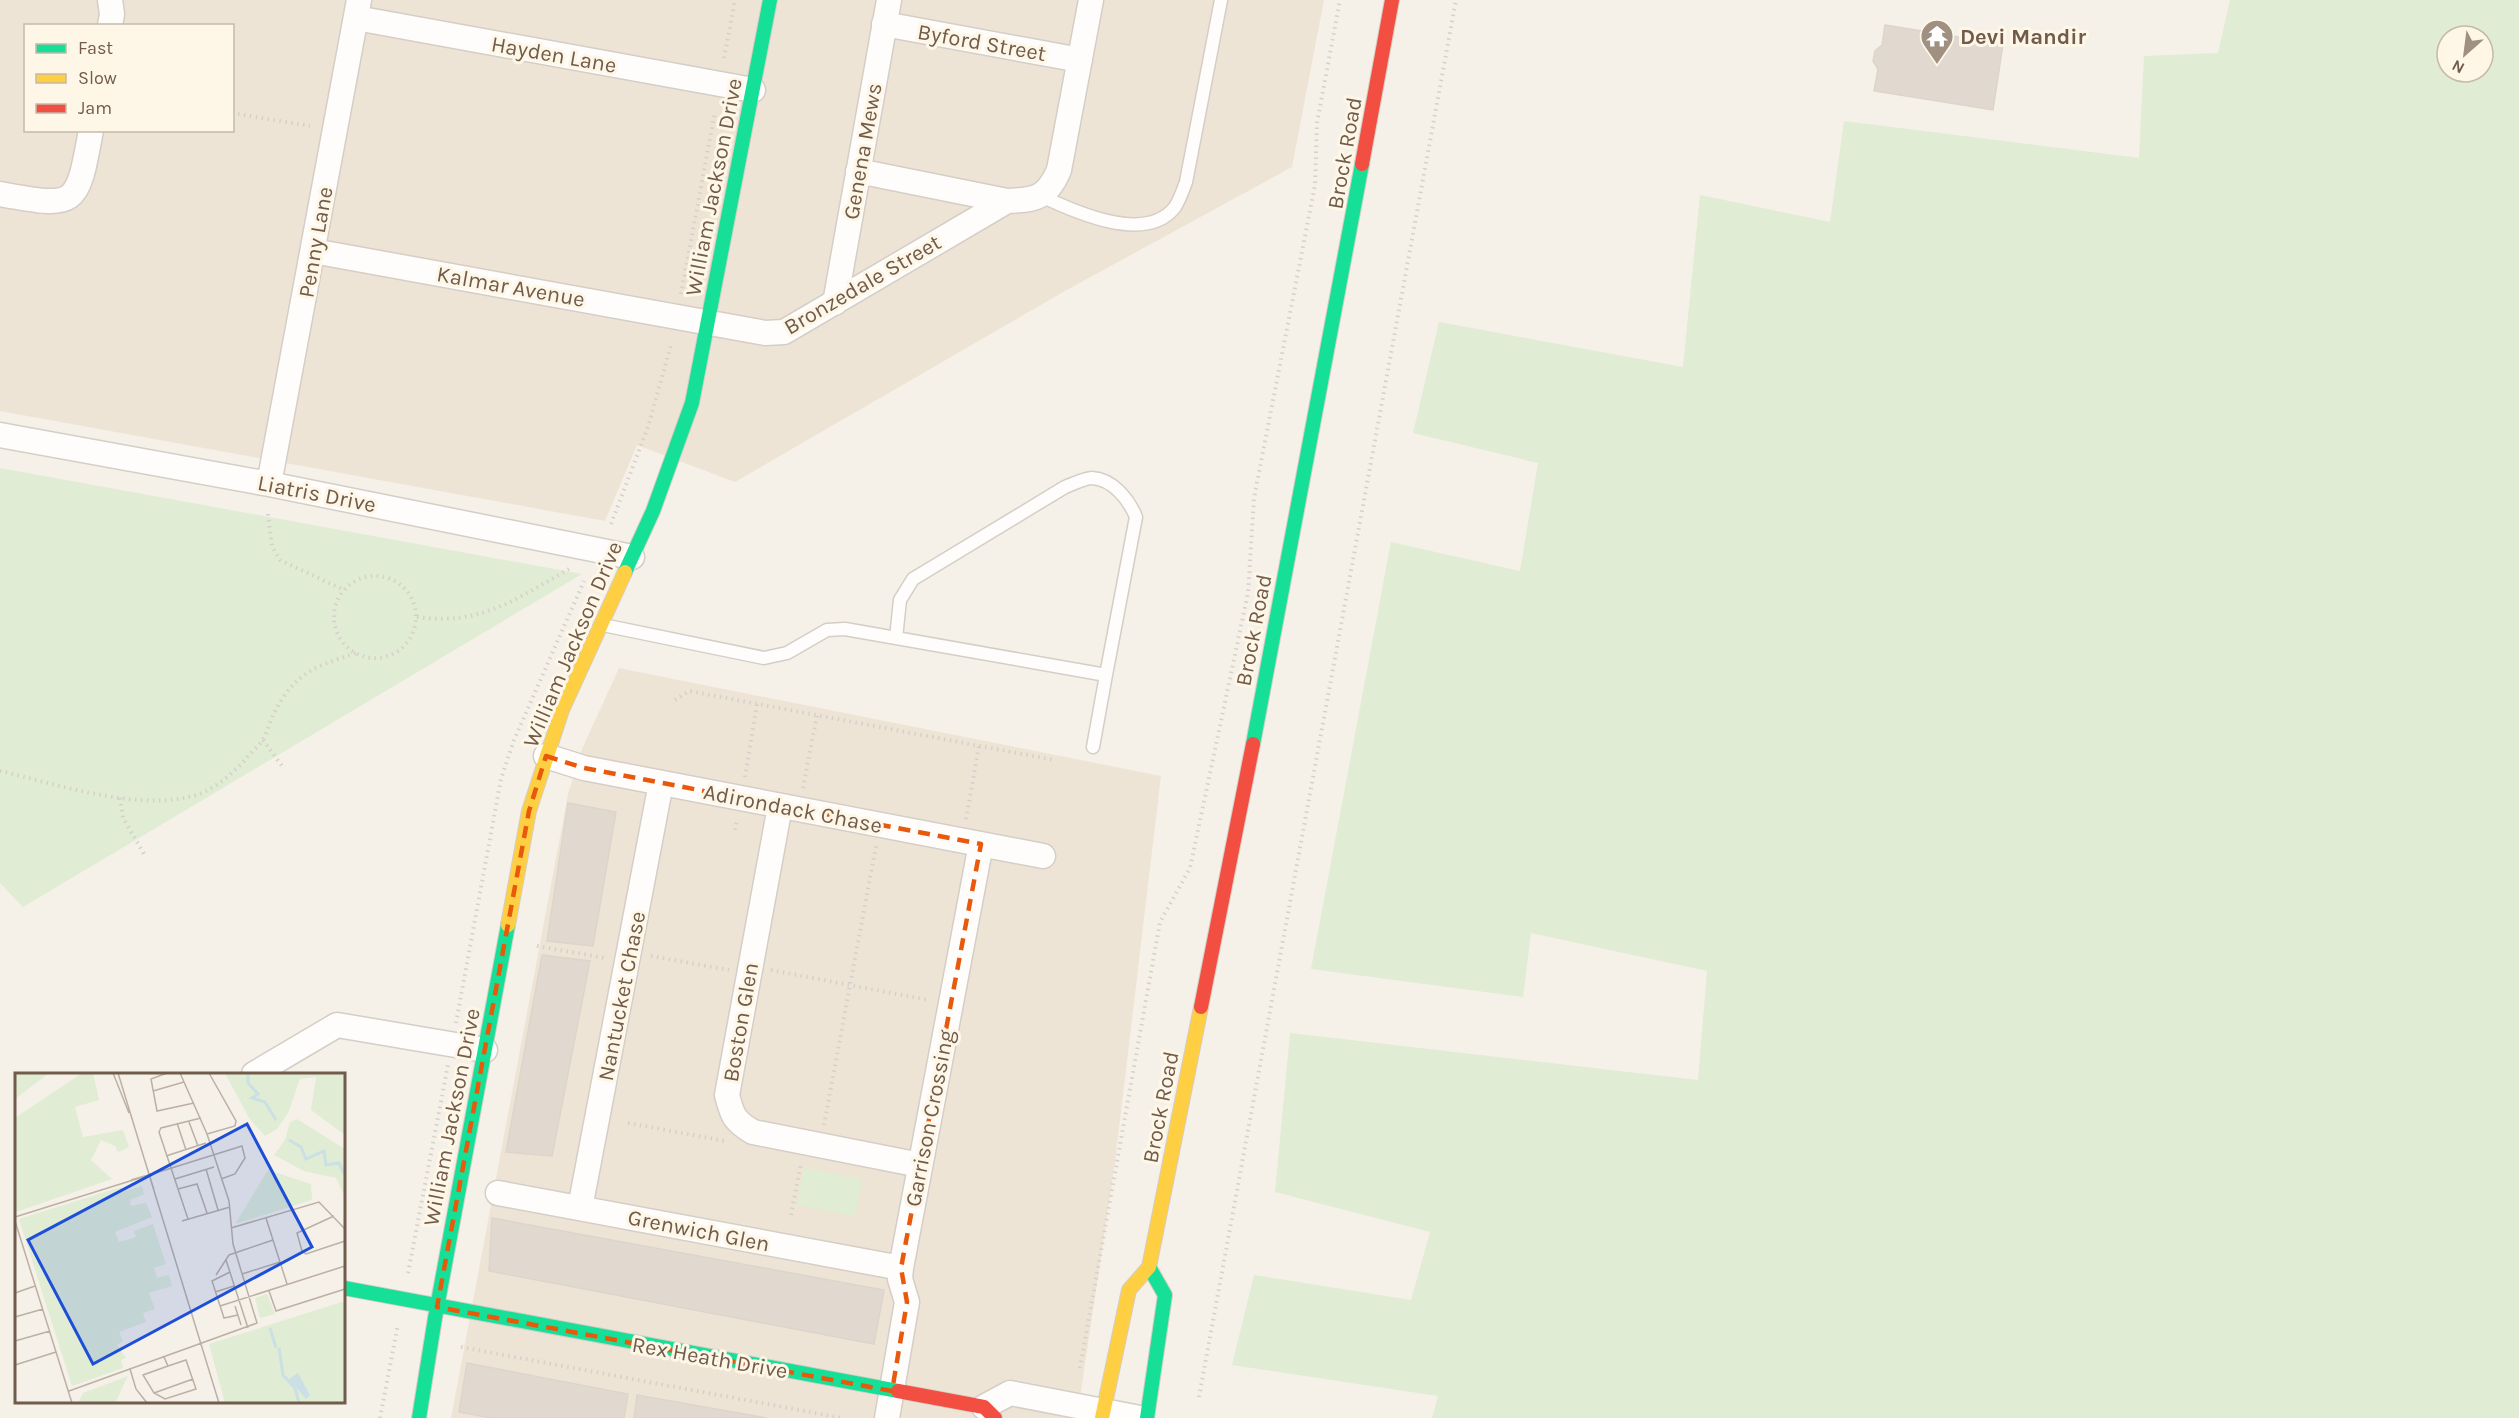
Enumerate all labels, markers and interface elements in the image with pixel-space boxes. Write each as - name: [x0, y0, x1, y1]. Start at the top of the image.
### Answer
- temple icon: Devi Mandir: [1919, 18, 1955, 65]
- street label: Byford Street: [916, 19, 1048, 67]
- legend: [24, 24, 234, 132]
- place label: Devi Mandir: [1960, 24, 2087, 50]
- north arrow: [2435, 24, 2495, 84]
- street label: Hayden Lane: [489, 31, 619, 79]
- text: Fast: [78, 37, 113, 59]
- text: N: [2449, 56, 2468, 78]
- text: Slow: [78, 67, 117, 89]
- street label: William Jackson Drive: [680, 76, 748, 298]
- street label: Genena Mews: [838, 81, 888, 221]
- street label: Brock Road: [1322, 95, 1368, 211]
- text: Jam: [78, 97, 112, 119]
- street label: Penny Lane: [293, 185, 339, 300]
- street label: Bronzedale Street: [779, 229, 946, 340]
- street label: Kalmar Avenue: [435, 261, 587, 313]
- street label: Liatris Drive: [255, 470, 378, 518]
- street label: William Jackson Drive: [518, 537, 628, 751]
- street label: Brock Road: [1230, 572, 1278, 688]
- street label: Adirondack Chase: [701, 779, 884, 839]
- street label: Nantucket Chase: [593, 909, 651, 1083]
- street label: Boston Glen: [718, 960, 764, 1084]
- street label: William Jackson Drive: [418, 1006, 486, 1228]
- street label: Garrison Crossing: [900, 1027, 960, 1209]
- street label: Brock Road: [1137, 1049, 1185, 1165]
- inset map: [15, 1073, 345, 1403]
- street label: Grenwich Glen: [626, 1204, 772, 1257]
- street label: Rex Heath Drive: [630, 1332, 790, 1384]

